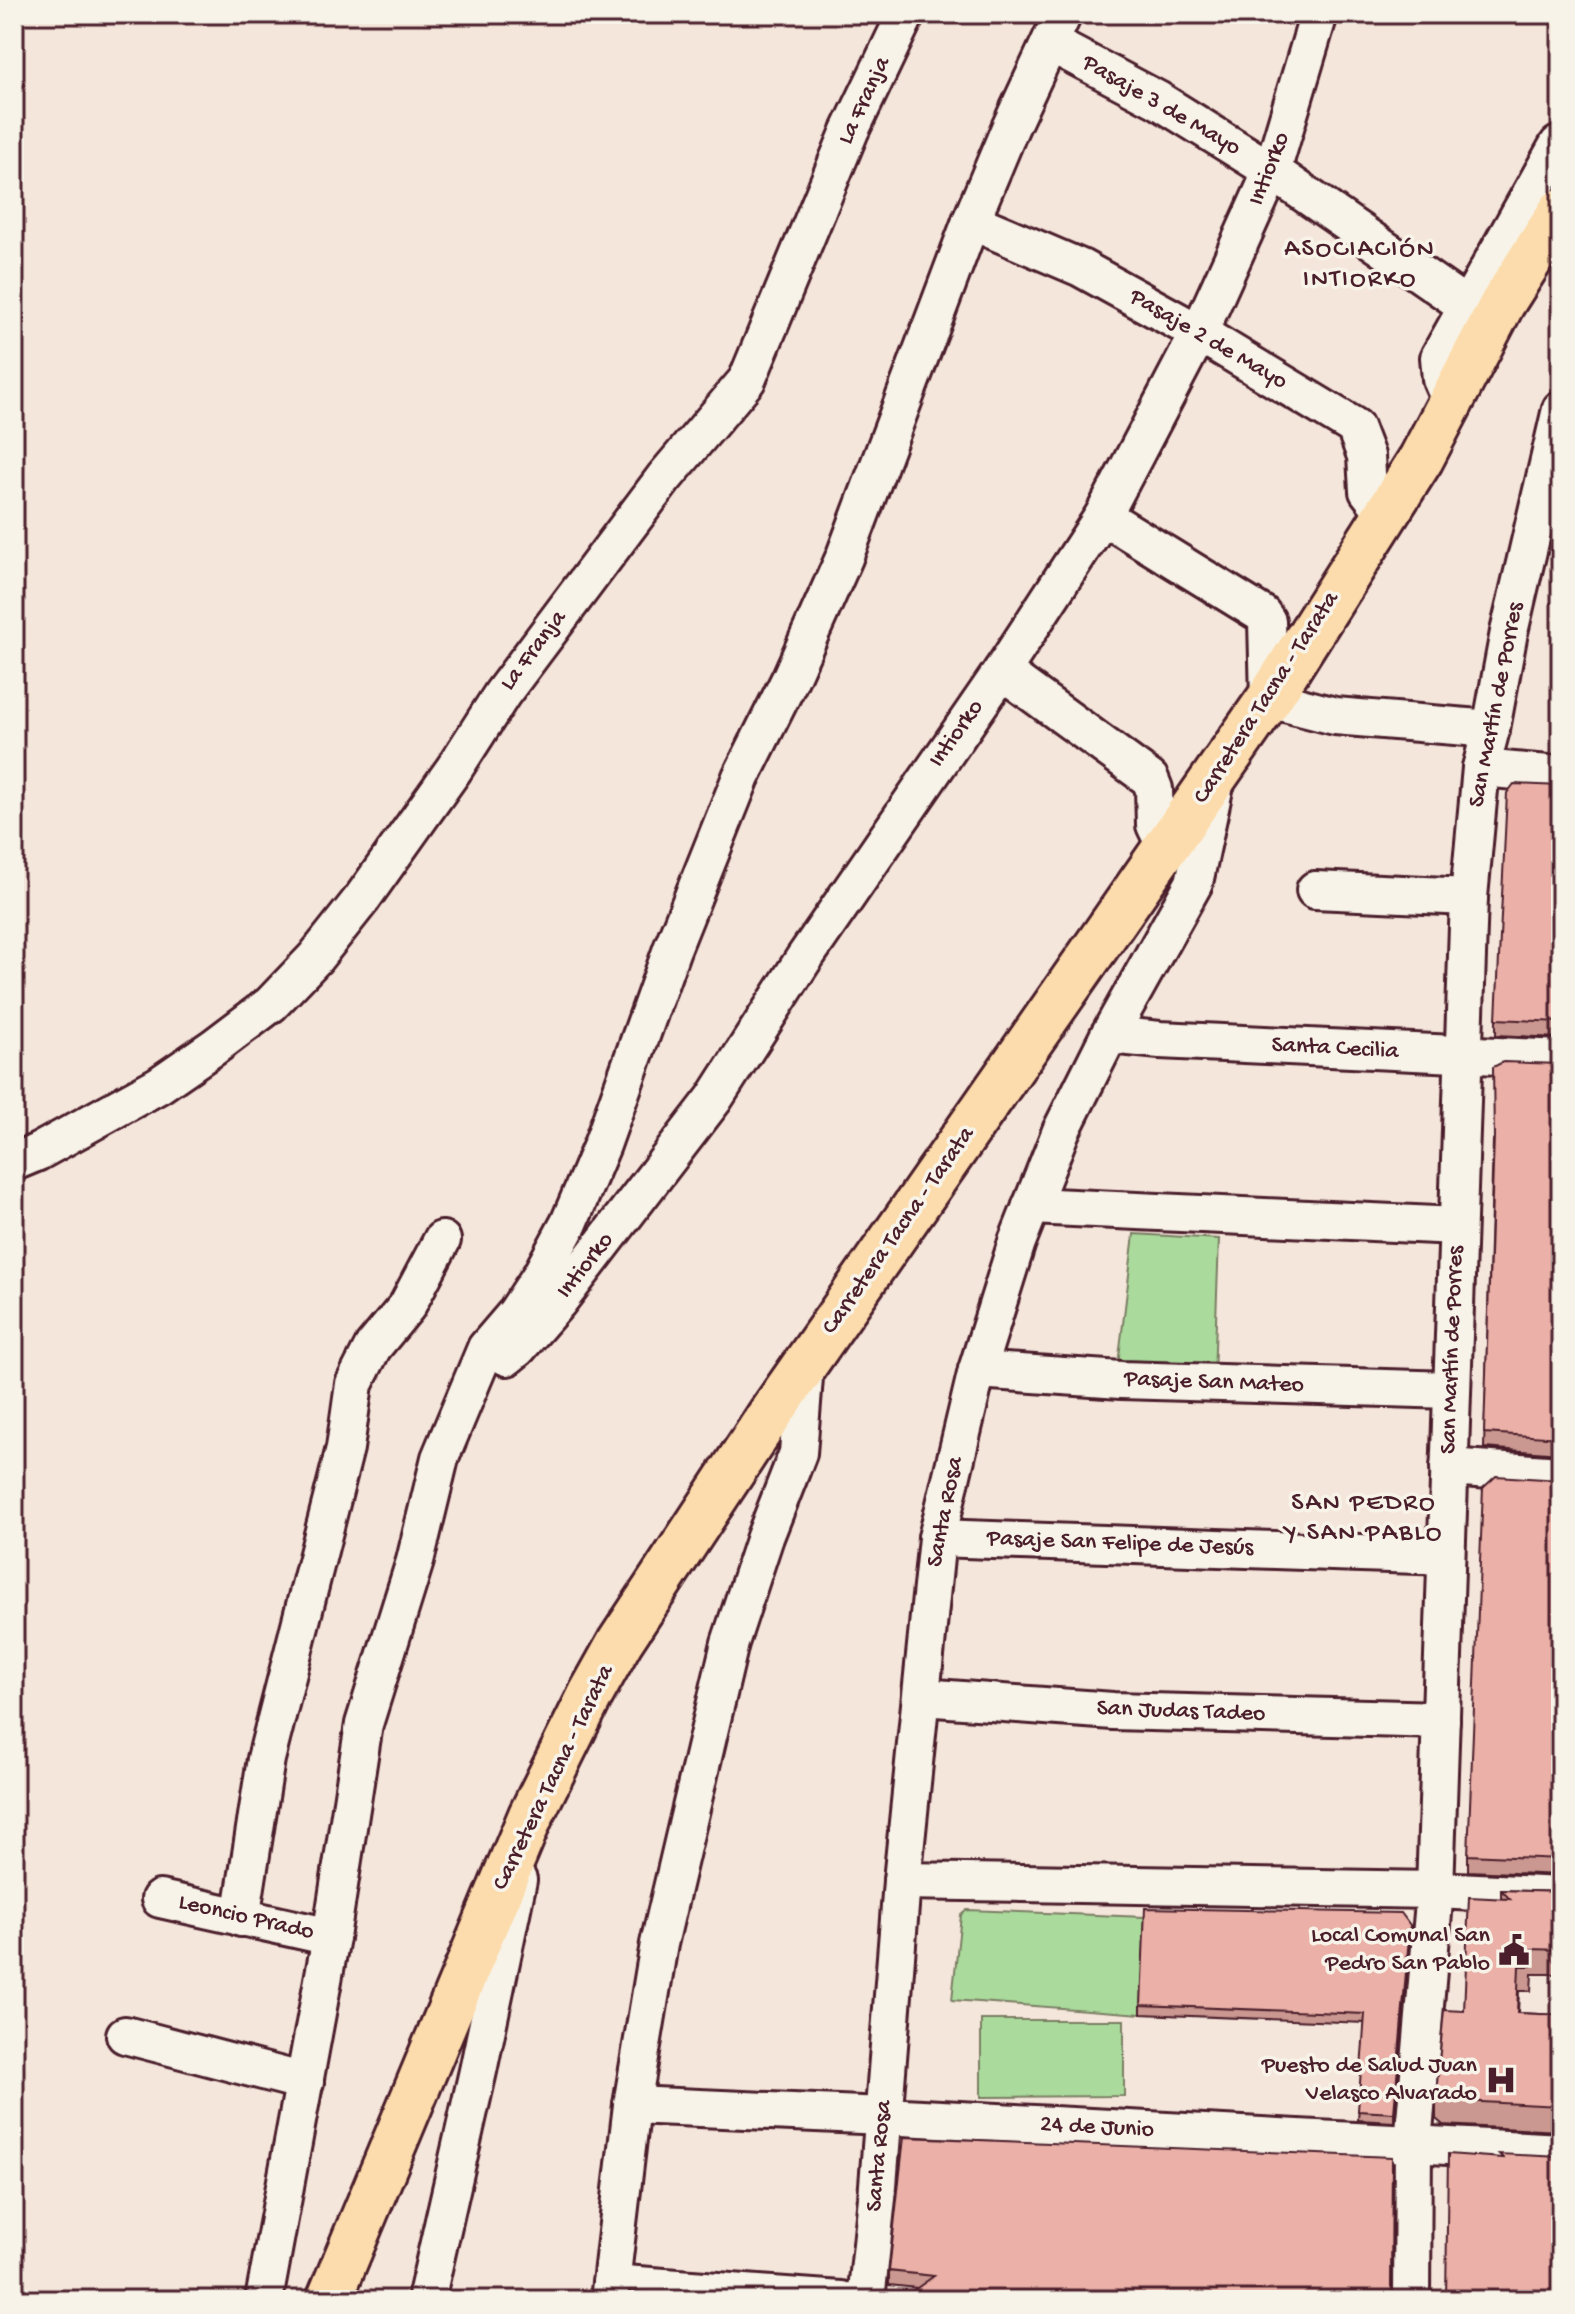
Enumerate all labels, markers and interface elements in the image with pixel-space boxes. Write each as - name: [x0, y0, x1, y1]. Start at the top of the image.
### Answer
- street label: Pasaje 3 de Mayo: [1076, 48, 1245, 163]
- street label: La Franja: [832, 52, 898, 150]
- street label: Intiorko: [1243, 128, 1297, 210]
- district label: ASOCIACIÓN INTIORKO: [1284, 235, 1436, 296]
- street label: Pasaje 2 de Mayo: [1123, 283, 1292, 397]
- street label: Carretera Tacna - Tarata: [1188, 586, 1347, 810]
- street label: San Martín de Porres: [1463, 599, 1531, 810]
- street label: La Franja: [494, 604, 574, 697]
- street label: Intiorko: [923, 694, 991, 774]
- street label: Santa Cecilia: [1271, 1031, 1400, 1067]
- street label: Carretera Tacna - Tarata: [816, 1121, 982, 1341]
- street label: Intiorko: [551, 1227, 621, 1305]
- street label: San Martín de Porres: [1435, 1244, 1471, 1455]
- street label: Pasaje San Mateo: [1123, 1365, 1304, 1401]
- street label: Santa Rosa: [921, 1454, 971, 1570]
- district label: SAN PEDRO Y SAN PABLO: [1283, 1489, 1443, 1550]
- street label: Pasaje San Felipe de Jesús: [985, 1525, 1255, 1563]
- street label: Carretera Tacna - Tarata: [487, 1660, 622, 1895]
- street label: San Judas Tadeo: [1096, 1695, 1266, 1729]
- street label: Leoncio Prado: [175, 1888, 317, 1948]
- place label: Local Comunal San Pedro San Pablo: [1311, 1922, 1491, 1979]
- public building icon: Local Comunal San Pedro San Pablo: [1497, 1933, 1531, 1967]
- place label: Puesto de Salud Juan Velasco Alvarado: [1261, 2052, 1478, 2109]
- hospital icon: Puesto de Salud Juan Velasco Alvarado: [1484, 2063, 1518, 2097]
- street label: Santa Rosa: [861, 2098, 899, 2213]
- street label: 24 de Junio: [1039, 2111, 1155, 2145]

